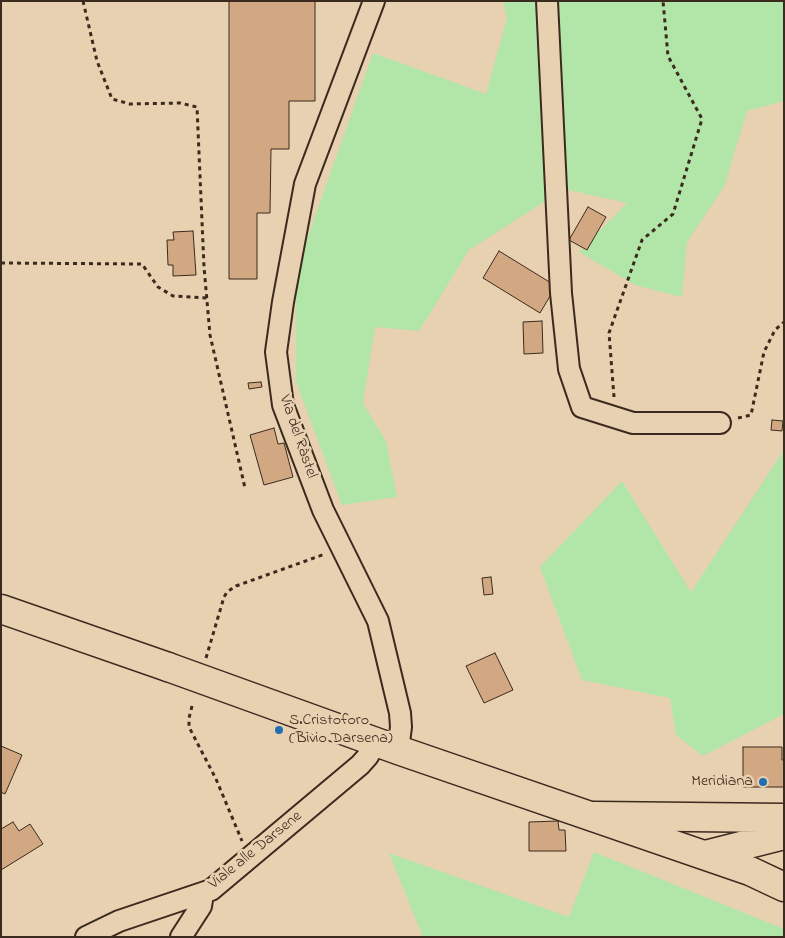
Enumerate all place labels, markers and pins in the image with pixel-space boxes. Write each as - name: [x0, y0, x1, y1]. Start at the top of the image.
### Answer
- place label: S.Cristoforo (Bivio Darsena): [289, 711, 393, 749]
- marker: S.Cristoforo (Bivio Darsena): [273, 724, 285, 736]
- place label: Meridiana: [691, 772, 753, 792]
- marker: Meridiana: [757, 776, 769, 788]

